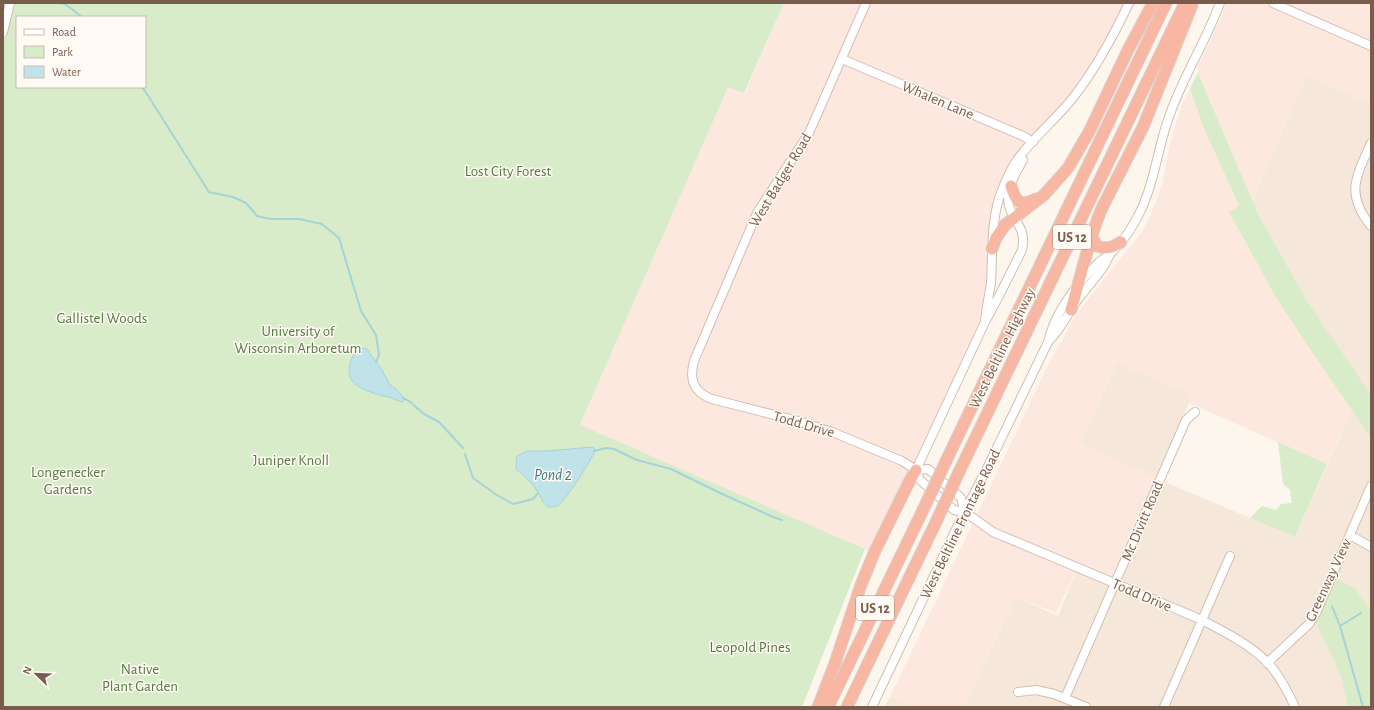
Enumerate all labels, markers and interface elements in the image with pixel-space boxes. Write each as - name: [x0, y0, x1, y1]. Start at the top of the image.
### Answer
- legend: [16, 16, 146, 88]
- text: Road: [52, 26, 76, 38]
- text: Park: [52, 46, 73, 58]
- text: Water: [52, 66, 81, 78]
- street label: Whalen Lane: [900, 79, 976, 122]
- street label: West Badger Road: [747, 131, 814, 230]
- park label: Lost City Forest: [465, 164, 551, 179]
- road number: US 12: [1053, 225, 1091, 249]
- street label: West Beltline Highway: [967, 285, 1038, 411]
- park label: Gallistel Woods: [57, 311, 147, 326]
- park label: University of Wisconsin Arboretum: [234, 324, 362, 356]
- street label: Todd Drive: [772, 409, 836, 440]
- street label: West Beltline Frontage Road: [918, 447, 1003, 601]
- park label: Juniper Knoll: [253, 453, 329, 468]
- park label: Longenecker Gardens: [31, 465, 105, 497]
- water label: Pond 2: [534, 467, 572, 483]
- street label: Mc Divitt Road: [1119, 479, 1166, 563]
- street label: Greenway View: [1303, 537, 1354, 624]
- street label: Todd Drive: [1110, 576, 1174, 615]
- road number: US 12: [856, 596, 894, 620]
- park label: Leopold Pines: [710, 640, 790, 655]
- north arrow: [16, 654, 56, 694]
- park label: Native Plant Garden: [102, 662, 178, 694]
- text: N: [21, 665, 34, 676]

